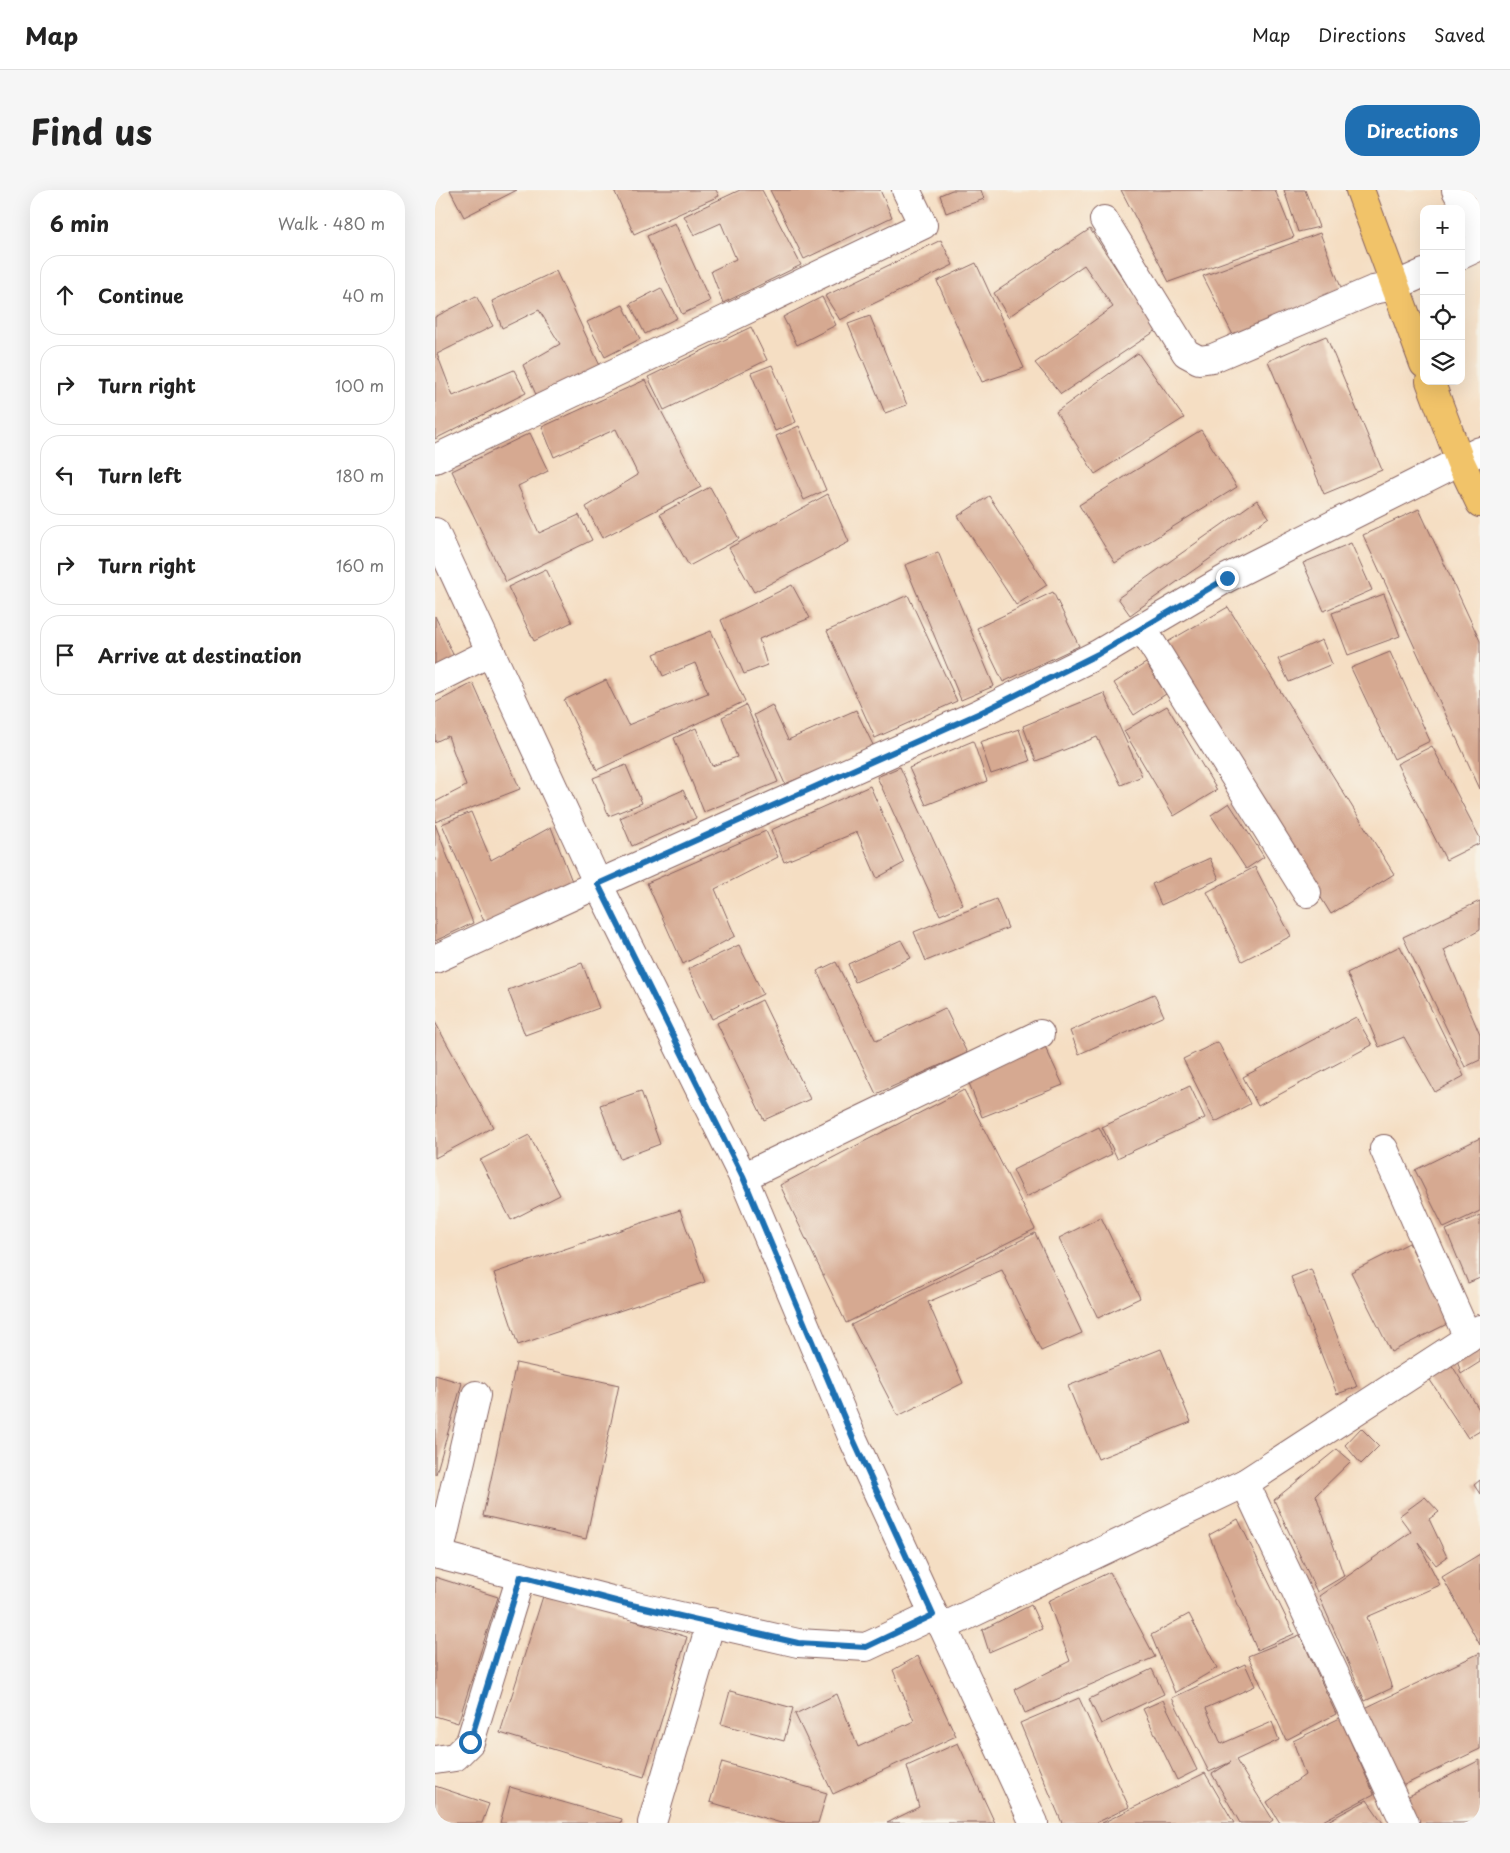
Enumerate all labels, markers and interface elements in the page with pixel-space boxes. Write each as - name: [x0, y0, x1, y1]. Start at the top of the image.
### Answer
- text: Map: [25, 17, 78, 53]
- text: Map: [1252, 21, 1290, 48]
- text: Directions: [1318, 21, 1406, 48]
- text: Saved: [1434, 21, 1485, 48]
- text: Find us: [30, 104, 152, 157]
- button: Directions: [1345, 105, 1480, 156]
- map controls: [1420, 205, 1465, 385]
- button: +: [1420, 205, 1465, 250]
- text: 6 min: [50, 207, 109, 239]
- text: Walk · 480 m: [278, 211, 385, 235]
- button: −: [1420, 250, 1465, 295]
- icon: ahead: [51, 281, 79, 309]
- text: Continue: [98, 281, 184, 309]
- text: 40 m: [342, 283, 384, 307]
- button: locate: [1420, 295, 1465, 340]
- button: layers: [1420, 340, 1465, 385]
- icon: right: [51, 371, 79, 399]
- text: Turn right: [98, 371, 196, 399]
- text: 100 m: [335, 373, 384, 397]
- icon: left: [51, 461, 79, 489]
- text: Turn left: [98, 461, 182, 489]
- text: 180 m: [336, 463, 384, 487]
- icon: right: [51, 551, 79, 579]
- text: Turn right: [98, 551, 196, 579]
- text: 160 m: [336, 553, 384, 577]
- route end: [1216, 567, 1239, 590]
- icon: arrive: [51, 641, 79, 669]
- text: Arrive at destination: [98, 641, 302, 669]
- route start: [459, 1731, 482, 1754]

